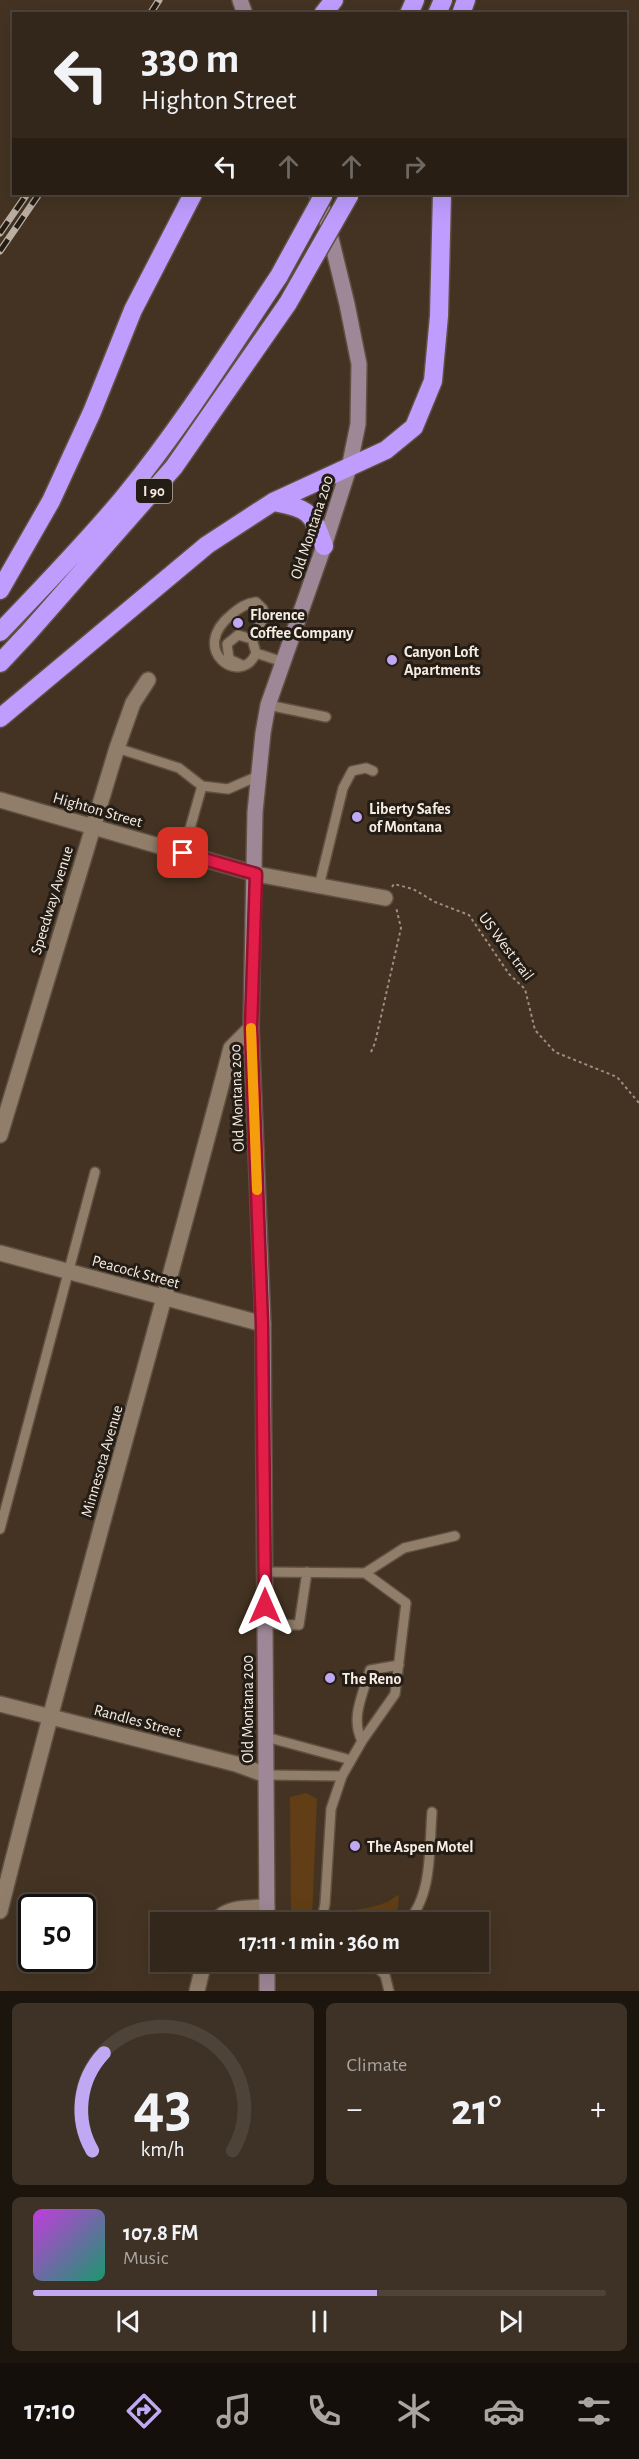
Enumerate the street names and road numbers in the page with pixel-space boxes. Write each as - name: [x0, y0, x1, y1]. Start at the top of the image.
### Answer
- street label: Old Montana 200: [288, 473, 336, 581]
- road number: I 90: [136, 479, 172, 503]
- street label: Highton Street: [51, 790, 144, 830]
- street label: Speedway Avenue: [28, 844, 77, 957]
- street label: US West trail: [476, 910, 537, 983]
- street label: Old Montana 200: [227, 1044, 247, 1152]
- street label: Peacock Street: [90, 1253, 181, 1291]
- street label: Minnesota Avenue: [78, 1403, 126, 1519]
- street label: Old Montana 200: [240, 1655, 256, 1763]
- street label: Randles Street: [92, 1702, 183, 1740]

